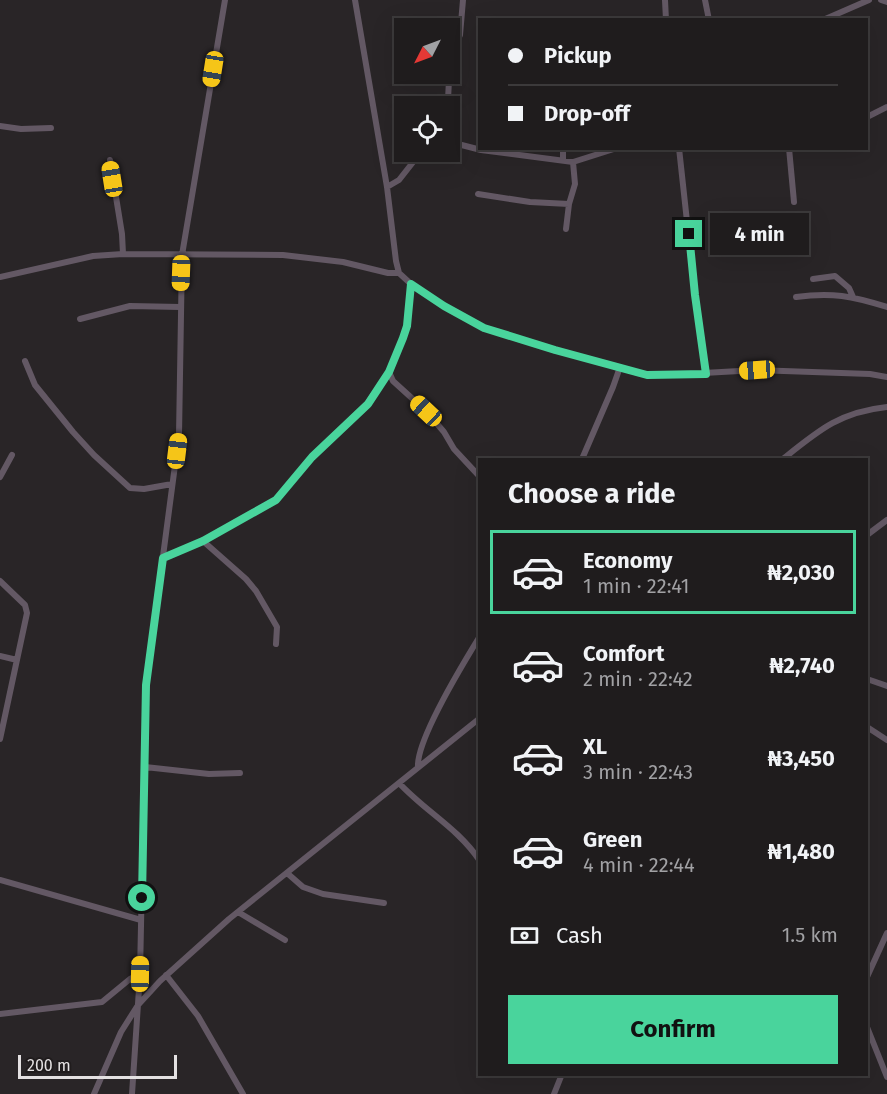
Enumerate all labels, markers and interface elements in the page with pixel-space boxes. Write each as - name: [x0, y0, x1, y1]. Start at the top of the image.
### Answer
- north arrow: [394, 18, 460, 84]
- map controls: [394, 18, 460, 162]
- text: Pickup: [544, 42, 612, 69]
- car: [201, 50, 225, 88]
- button: locate: [394, 96, 460, 162]
- text: Drop-off: [544, 100, 630, 127]
- car: [100, 160, 124, 198]
- callout: 4 min: [710, 213, 809, 255]
- route end: [675, 220, 702, 247]
- text: 4 min: [734, 222, 785, 246]
- car: [171, 255, 191, 291]
- car: [738, 360, 776, 380]
- car: [407, 392, 445, 430]
- car: [166, 432, 188, 470]
- text: Choose a ride: [508, 478, 675, 510]
- icon: car: [511, 545, 565, 599]
- text: Economy: [583, 547, 672, 574]
- text: ₦2,030: [767, 559, 835, 586]
- text: 1 min · 22:41: [583, 574, 690, 598]
- icon: car: [511, 638, 565, 692]
- text: Comfort: [583, 640, 664, 667]
- text: ₦2,740: [769, 652, 835, 679]
- text: 2 min · 22:42: [583, 667, 693, 691]
- icon: car: [511, 731, 565, 785]
- text: XL: [583, 733, 607, 760]
- text: ₦3,450: [767, 745, 835, 772]
- text: 3 min · 22:43: [583, 760, 693, 784]
- icon: car: [511, 824, 565, 878]
- text: Green: [583, 826, 642, 853]
- text: ₦1,480: [767, 838, 835, 865]
- text: 4 min · 22:44: [583, 853, 695, 877]
- route start: [128, 884, 155, 911]
- icon: cash: [508, 919, 541, 952]
- text: Cash: [556, 922, 603, 949]
- text: 1.5 km: [782, 923, 838, 947]
- car: [131, 956, 149, 992]
- button: Confirm: [508, 995, 838, 1064]
- scale bar: [18, 1052, 177, 1080]
- text: 200 m: [27, 1056, 71, 1075]

